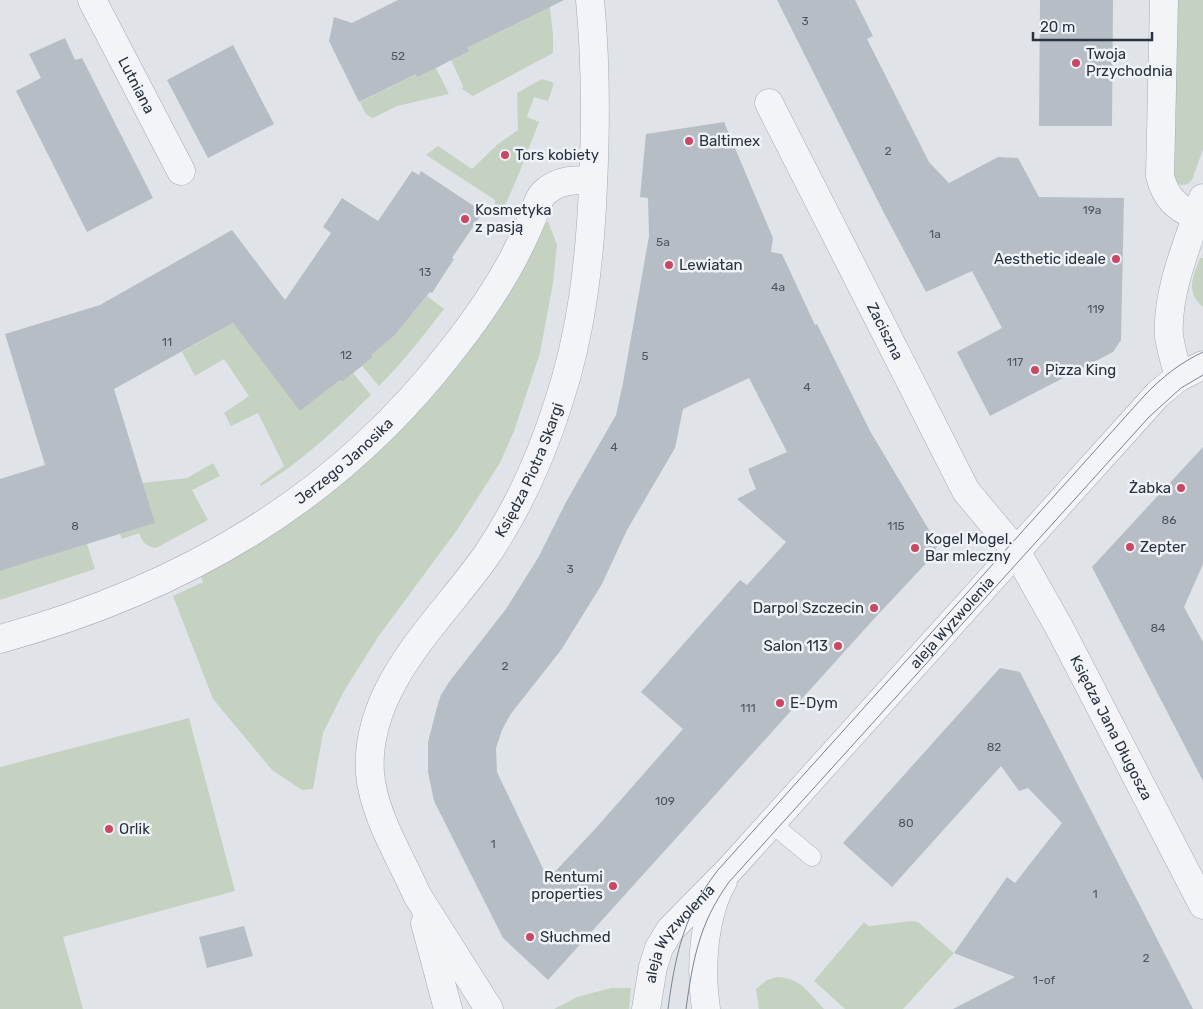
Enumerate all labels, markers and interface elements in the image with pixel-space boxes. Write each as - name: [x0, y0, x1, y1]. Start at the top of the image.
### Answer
- scale bar: [1033, 10, 1152, 42]
- house number: 3: [801, 14, 809, 28]
- text: 20 m: [1040, 18, 1075, 36]
- place label: Twoja Przychodnia: [1086, 45, 1173, 80]
- house number: 52: [391, 49, 405, 63]
- street label: Lutniana: [114, 54, 159, 117]
- marker: Twoja Przychodnia: [1070, 57, 1082, 69]
- place label: Baltimex: [699, 132, 760, 150]
- marker: Baltimex: [683, 135, 695, 147]
- house number: 2: [884, 144, 892, 158]
- place label: Tors kobiety: [515, 146, 599, 164]
- marker: Tors kobiety: [499, 149, 511, 161]
- place label: Kosmetyka z pasją: [475, 201, 552, 236]
- house number: 19a: [1083, 203, 1101, 217]
- marker: Kosmetyka z pasją: [459, 213, 471, 225]
- house number: 1a: [929, 227, 941, 241]
- house number: 5a: [656, 235, 670, 249]
- place label: Aesthetic ideale: [994, 250, 1106, 268]
- marker: Aesthetic ideale: [1110, 253, 1122, 265]
- place label: Lewiatan: [679, 256, 743, 274]
- marker: Lewiatan: [663, 259, 675, 271]
- house number: 13: [419, 265, 431, 279]
- house number: 4a: [771, 280, 785, 294]
- street label: Zaciszna: [863, 300, 907, 363]
- house number: 119: [1087, 302, 1105, 316]
- house number: 11: [162, 335, 172, 349]
- house number: 12: [340, 348, 352, 362]
- house number: 5: [641, 349, 649, 363]
- house number: 117: [1007, 355, 1023, 369]
- place label: Pizza King: [1045, 361, 1116, 379]
- marker: Pizza King: [1029, 364, 1041, 376]
- house number: 4: [803, 380, 811, 394]
- street label: Księdza Piotra Skargi: [491, 400, 567, 541]
- street label: Jerzego Janosika: [292, 414, 397, 508]
- house number: 4: [610, 440, 618, 454]
- place label: Żabka: [1129, 479, 1171, 497]
- marker: Żabka: [1175, 482, 1187, 494]
- house number: 86: [1162, 513, 1176, 527]
- house number: 8: [71, 519, 79, 533]
- house number: 115: [887, 519, 905, 533]
- place label: Kogel Mogel. Bar mleczny: [925, 530, 1012, 565]
- place label: Zepter: [1140, 538, 1186, 556]
- marker: Zepter: [1124, 541, 1136, 553]
- marker: Kogel Mogel. Bar mleczny: [909, 542, 921, 554]
- house number: 3: [566, 562, 574, 576]
- street label: aleja Wyzwolenia: [906, 573, 998, 672]
- place label: Darpol Szczecin: [753, 599, 864, 617]
- marker: Darpol Szczecin: [868, 602, 880, 614]
- house number: 84: [1150, 621, 1166, 635]
- place label: Salon 113: [764, 637, 828, 655]
- marker: Salon 113: [832, 640, 844, 652]
- street label: Księdza Jana Długosza: [1066, 652, 1156, 803]
- house number: 2: [501, 659, 509, 673]
- place label: E-Dym: [790, 694, 838, 712]
- marker: E-Dym: [774, 697, 786, 709]
- house number: 111: [740, 701, 756, 715]
- house number: 82: [987, 740, 1001, 754]
- house number: 109: [655, 794, 675, 808]
- house number: 80: [898, 816, 914, 830]
- place label: Orlik: [119, 820, 150, 838]
- marker: Orlik: [103, 823, 115, 835]
- house number: 1: [490, 837, 496, 851]
- place label: Rentumi properties: [531, 868, 603, 903]
- marker: Rentumi properties: [607, 880, 619, 892]
- street label: aleja Wyzwolenia: [641, 881, 719, 985]
- house number: 1: [1092, 887, 1098, 901]
- place label: Słuchmed: [540, 928, 611, 946]
- marker: Słuchmed: [524, 931, 536, 943]
- house number: 2: [1142, 951, 1150, 965]
- house number: 1-of: [1033, 973, 1056, 987]

